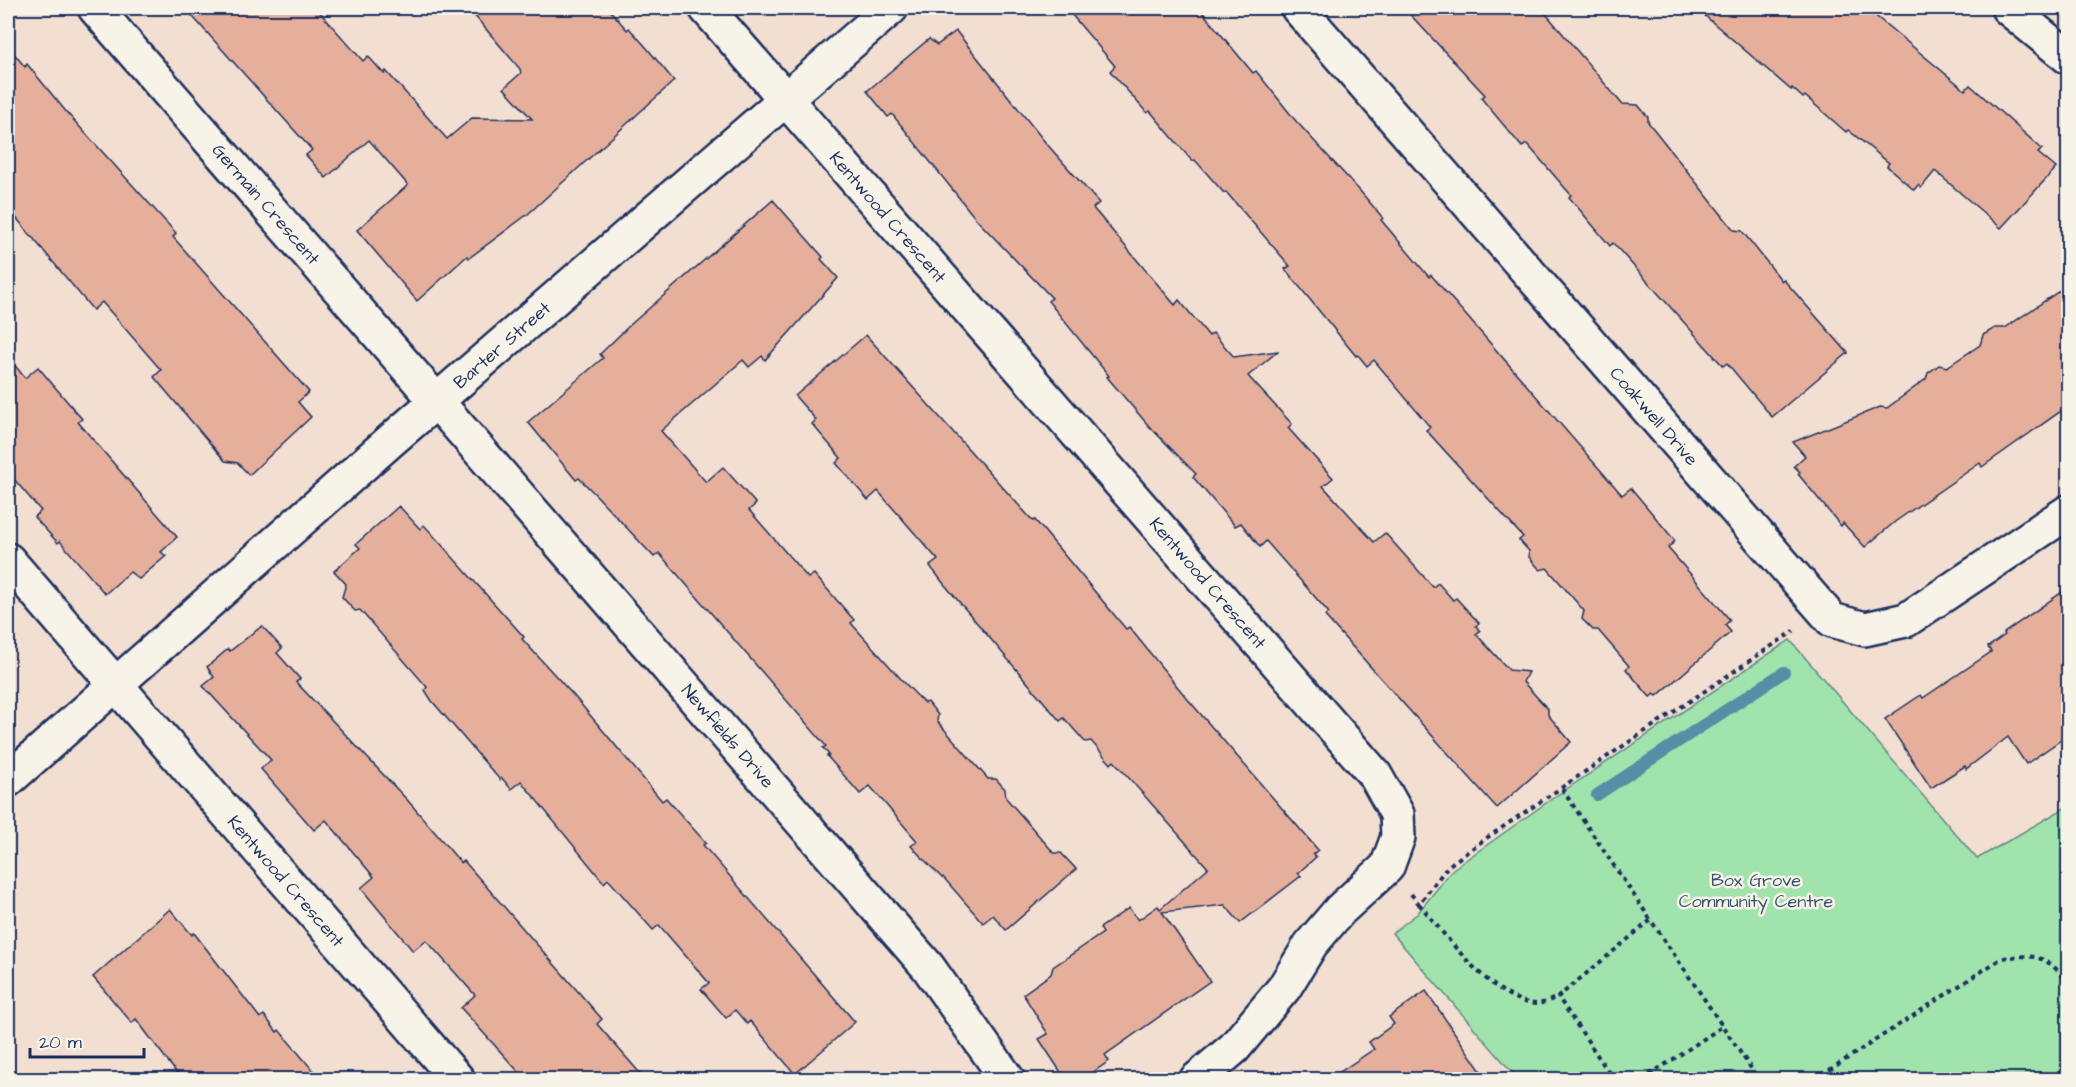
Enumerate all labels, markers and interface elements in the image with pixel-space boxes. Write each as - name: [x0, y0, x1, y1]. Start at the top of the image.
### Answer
- street label: Germain Crescent: [206, 138, 326, 271]
- street label: Kentwood Crescent: [823, 146, 952, 289]
- street label: Barter Street: [448, 296, 557, 395]
- street label: Coakwell Drive: [1604, 361, 1704, 471]
- street label: Kentwood Crescent: [1143, 512, 1272, 655]
- street label: Newfields Drive: [675, 679, 780, 794]
- street label: Kentwood Crescent: [221, 810, 350, 953]
- park label: Box Grove Community Centre: [1679, 868, 1834, 915]
- scale bar: [30, 1021, 144, 1059]
- text: 20 m: [39, 1030, 82, 1055]

